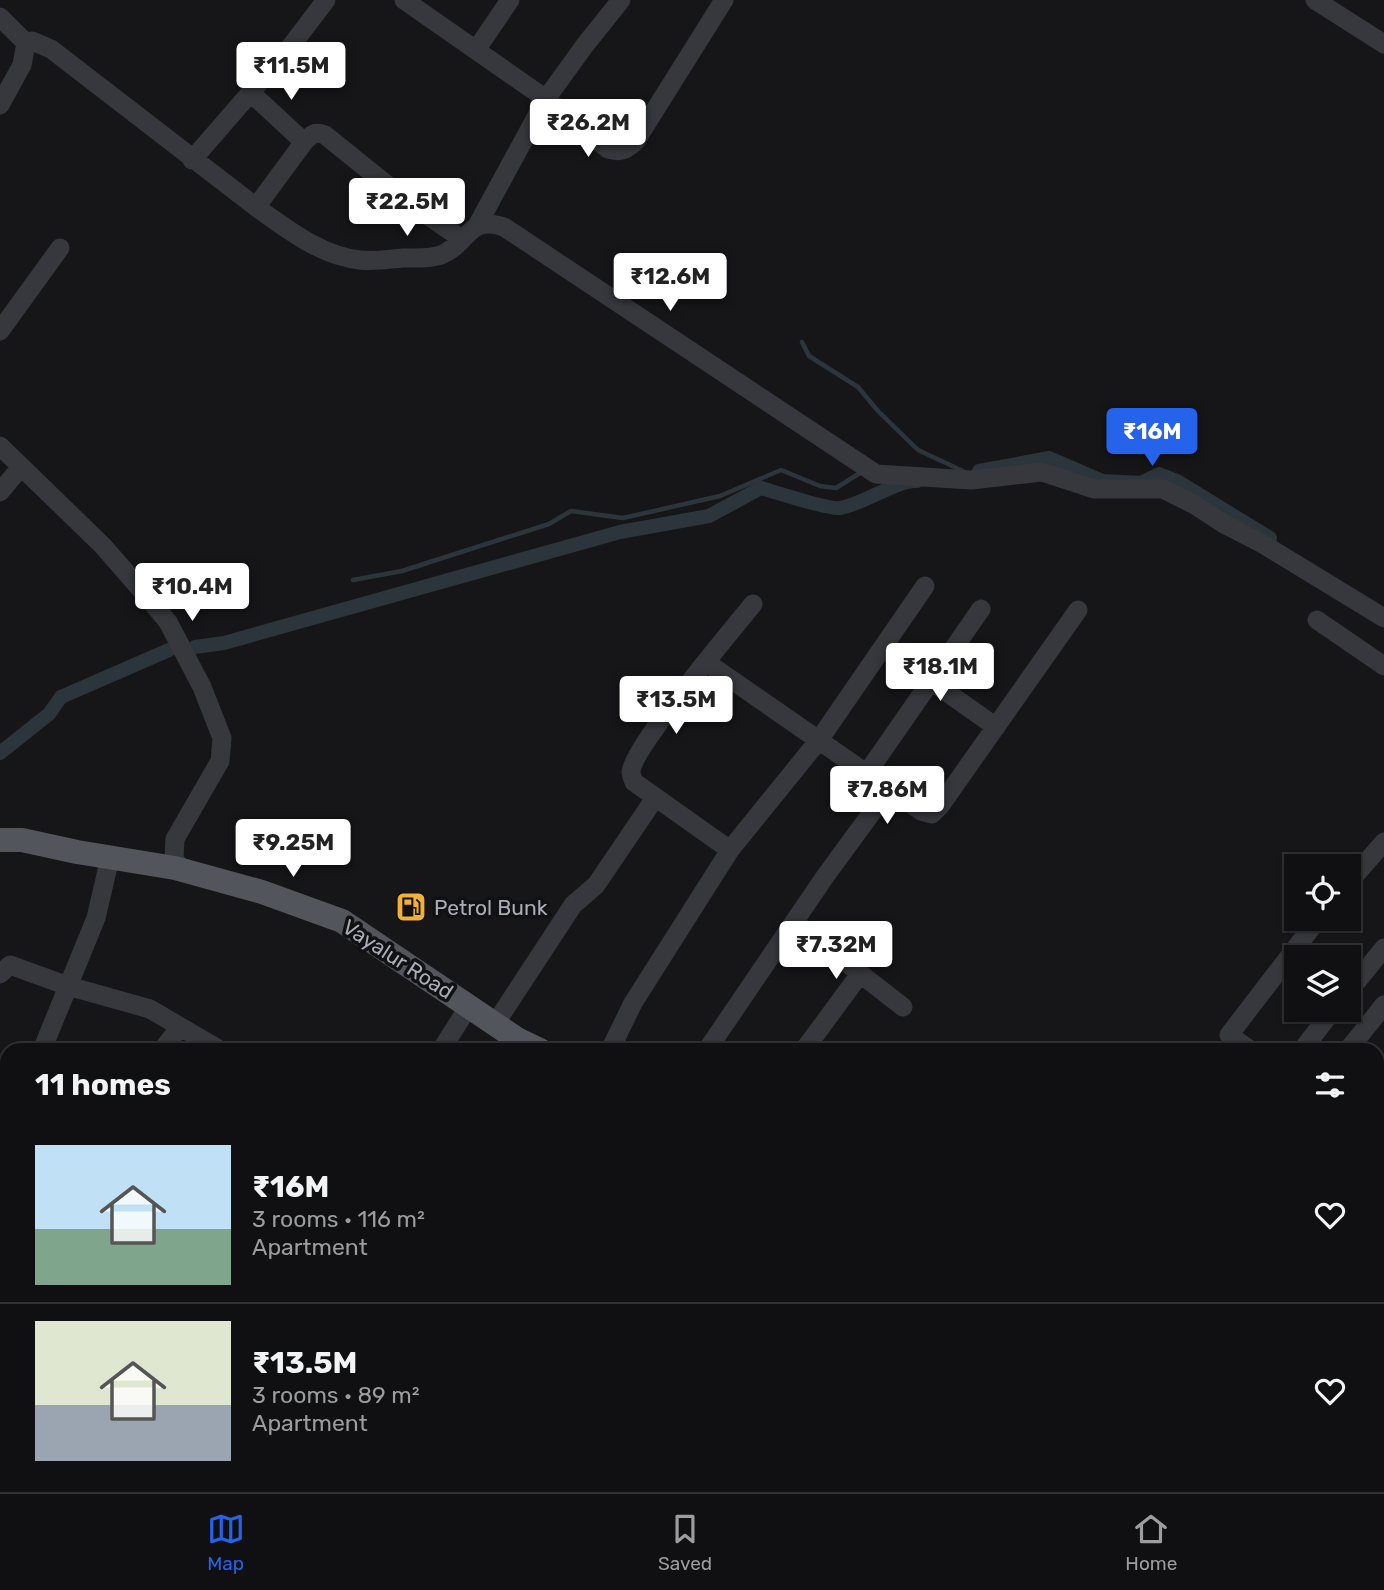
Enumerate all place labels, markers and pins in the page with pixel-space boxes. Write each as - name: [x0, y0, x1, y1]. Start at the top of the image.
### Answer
- pin: ₹11.5M: [234, 42, 348, 102]
- pin: ₹26.2M: [531, 100, 645, 159]
- pin: ₹22.5M: [350, 178, 464, 238]
- pin: ₹12.6M: [613, 254, 727, 313]
- pin: ₹16M: [1111, 408, 1193, 468]
- pin: ₹10.4M: [135, 564, 249, 623]
- pin: ₹18.1M: [883, 644, 997, 703]
- pin: ₹13.5M: [619, 676, 733, 736]
- pin: ₹7.86M: [830, 766, 944, 826]
- pin: ₹9.25M: [236, 820, 350, 879]
- fuel station icon: Petrol Bunk: [394, 890, 428, 924]
- place label: Petrol Bunk: [434, 895, 548, 920]
- pin: ₹7.32M: [779, 922, 893, 981]

